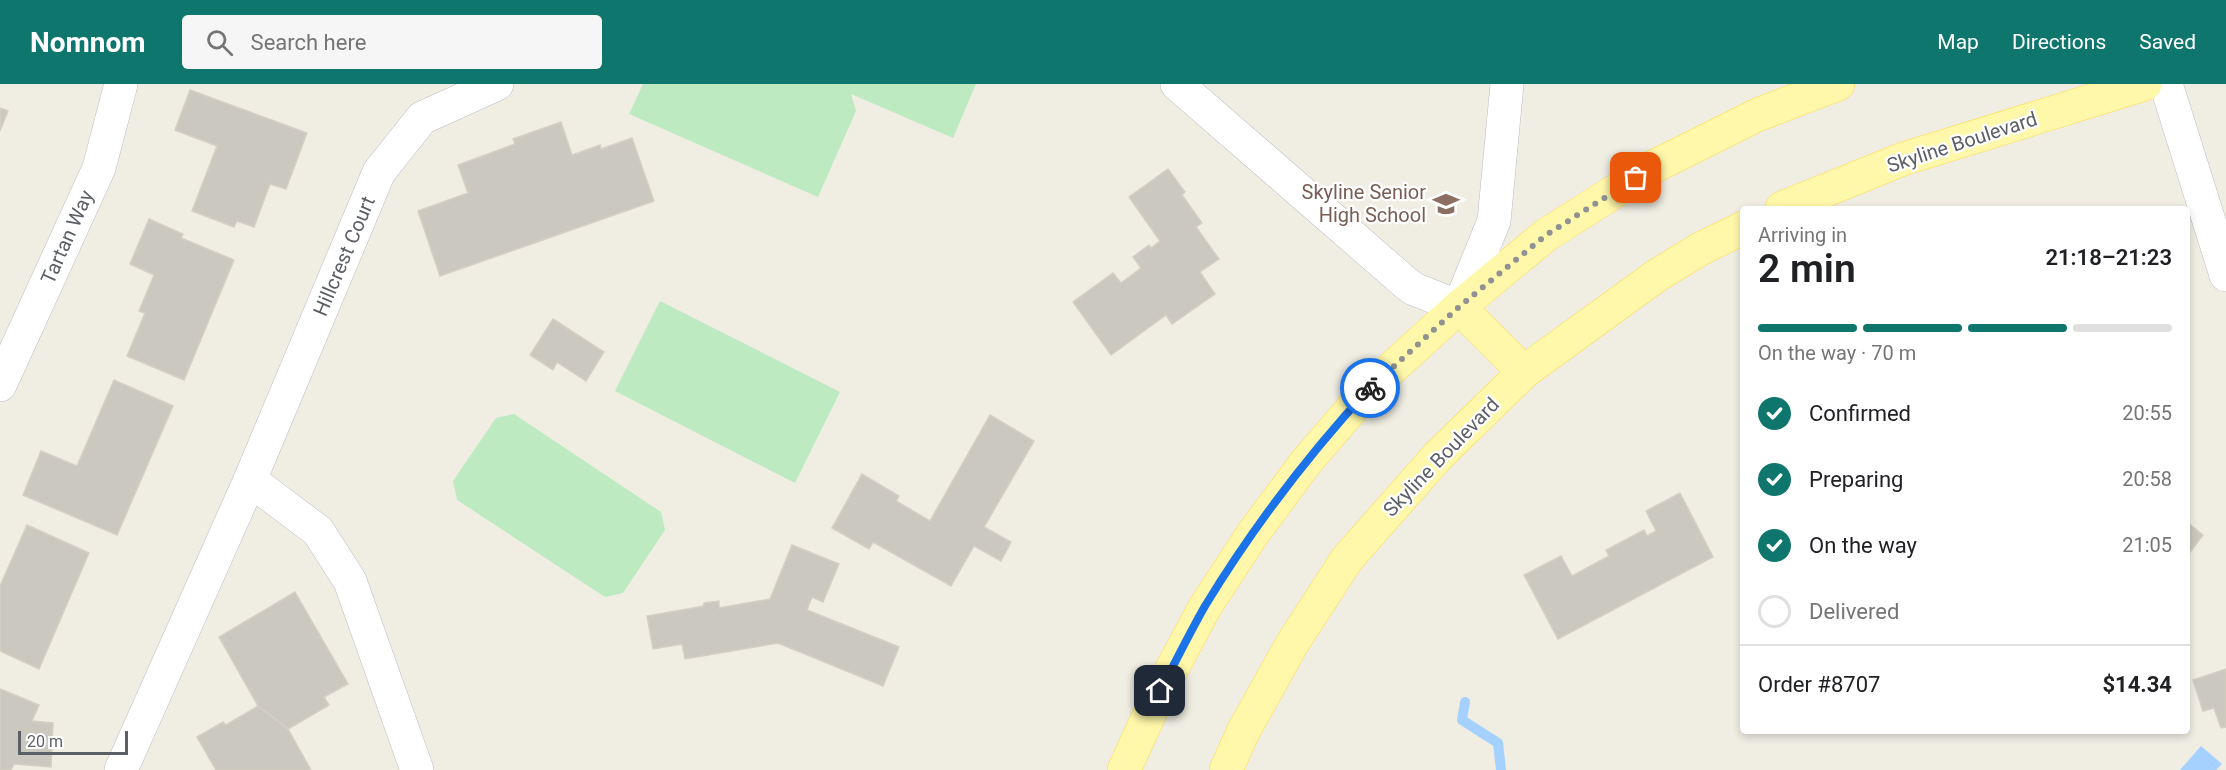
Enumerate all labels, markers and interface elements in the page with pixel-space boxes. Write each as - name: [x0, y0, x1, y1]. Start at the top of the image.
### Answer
- search box: [182, 15, 602, 69]
- text: Nomnom: [30, 26, 146, 59]
- icon: search: [203, 26, 236, 59]
- text: Search here: [251, 30, 366, 55]
- text: Map: [1937, 30, 1979, 54]
- text: Directions: [2012, 30, 2106, 54]
- text: Saved: [2139, 30, 2196, 54]
- street label: Skyline Boulevard: [1884, 106, 2040, 178]
- pin: [1610, 152, 1661, 203]
- icon: bag: [1619, 161, 1652, 194]
- place label: Skyline Senior High School: [1302, 180, 1426, 227]
- street label: Tartan Way: [36, 186, 99, 288]
- school or university icon: Skyline Senior High School: [1431, 189, 1461, 219]
- street label: Hillcrest Court: [308, 193, 380, 319]
- text: Arriving in: [1758, 223, 1847, 247]
- text: 21:18–21:23: [2045, 245, 2172, 270]
- text: 2 min: [1758, 246, 1856, 292]
- text: On the way · 70 m: [1758, 341, 1916, 365]
- courier: [1340, 358, 1400, 418]
- icon: bike: [1354, 372, 1387, 405]
- street label: Skyline Boulevard: [1378, 392, 1504, 522]
- icon: check: [1758, 397, 1791, 430]
- text: Confirmed: [1809, 401, 1911, 426]
- text: 20:55: [2122, 401, 2172, 425]
- icon: check: [1758, 463, 1791, 496]
- text: Preparing: [1809, 467, 1903, 492]
- text: 20:58: [2122, 467, 2172, 491]
- icon: check: [1758, 529, 1791, 562]
- text: On the way: [1809, 533, 1917, 558]
- text: 21:05: [2122, 533, 2172, 557]
- text: Delivered: [1809, 599, 1899, 624]
- pin: [1134, 665, 1185, 716]
- text: Order #8707: [1758, 672, 1880, 697]
- text: $14.34: [2103, 672, 2172, 697]
- icon: home: [1143, 674, 1176, 707]
- scale bar: [18, 728, 128, 756]
- text: 20 m: [27, 732, 63, 751]

